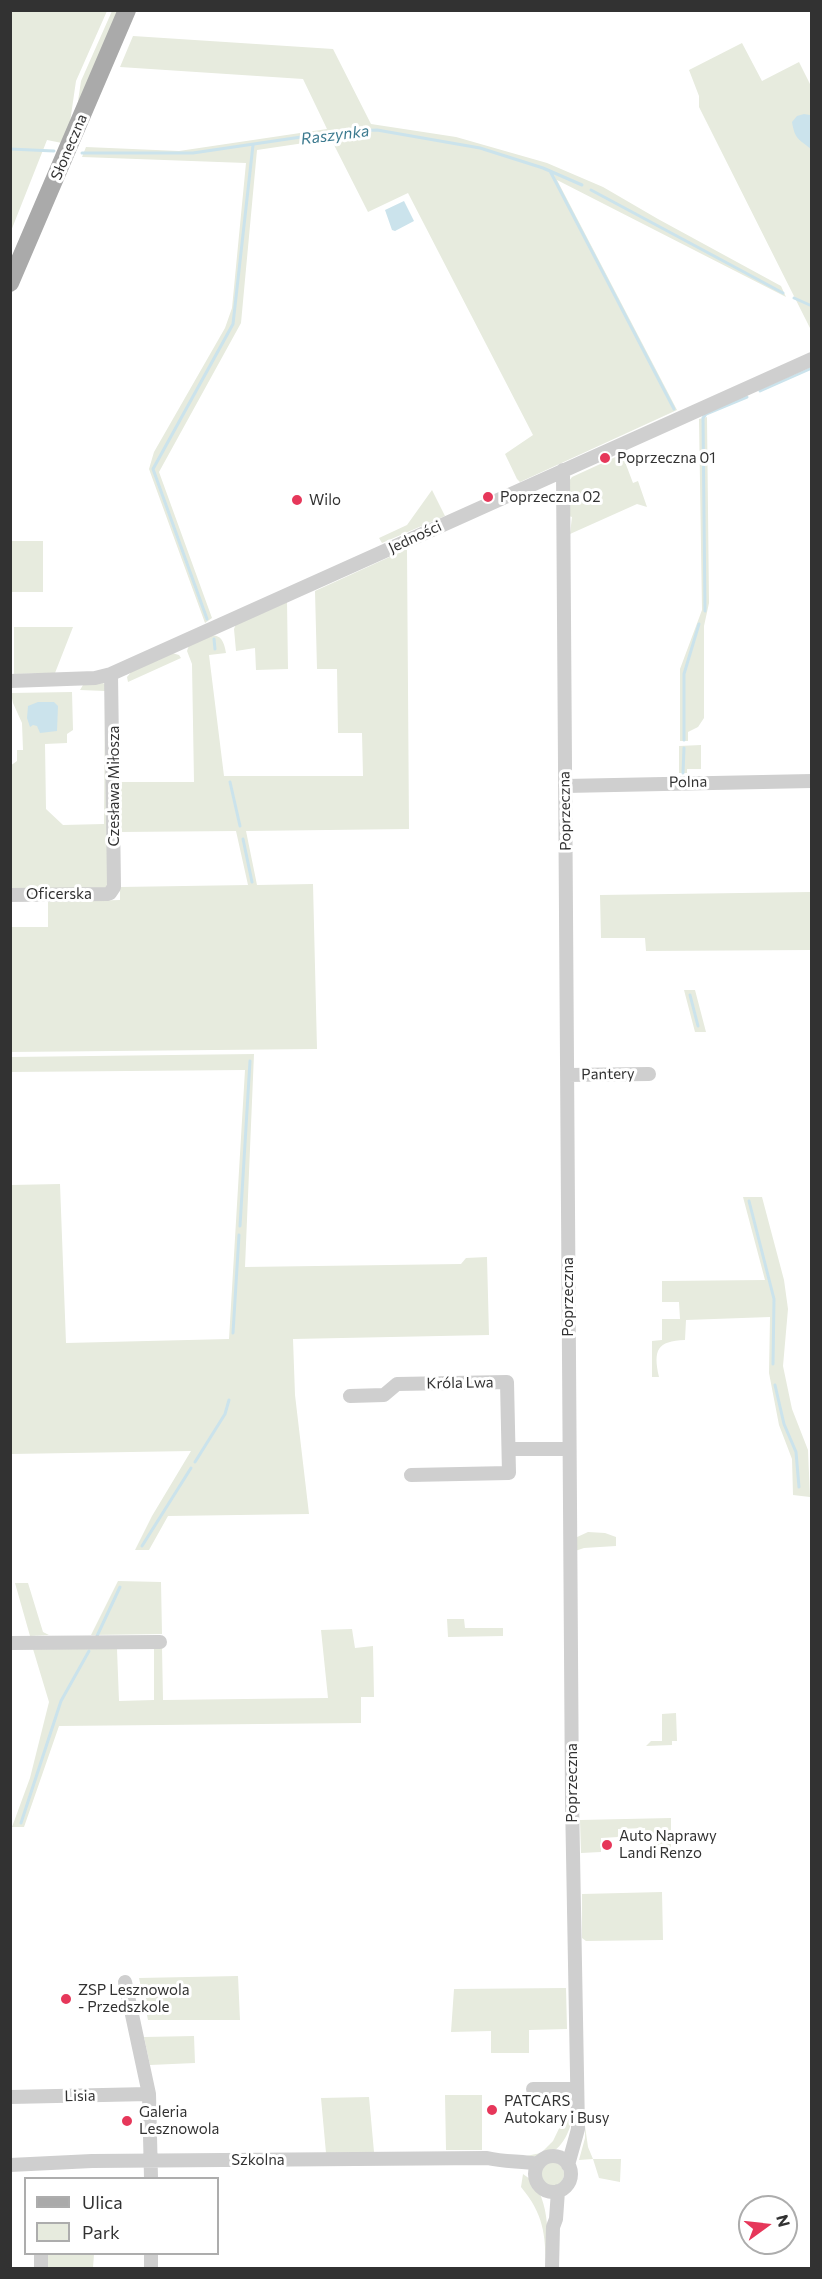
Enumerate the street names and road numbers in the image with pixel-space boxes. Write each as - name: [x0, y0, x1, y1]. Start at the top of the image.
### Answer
- street label: Słoneczna: [47, 111, 91, 183]
- street label: Jedności: [386, 517, 444, 557]
- street label: Czesława Miłosza: [105, 726, 123, 846]
- street label: Poprzeczna: [555, 771, 575, 851]
- street label: Polna: [669, 773, 707, 791]
- street label: Oficerska: [26, 885, 92, 903]
- street label: Pantery: [581, 1065, 635, 1083]
- street label: Poprzeczna: [559, 1257, 577, 1337]
- street label: Króla Lwa: [426, 1373, 494, 1393]
- street label: Poprzeczna: [563, 1743, 581, 1823]
- street label: Lisia: [64, 2087, 96, 2105]
- street label: Szkolna: [231, 2151, 285, 2169]

